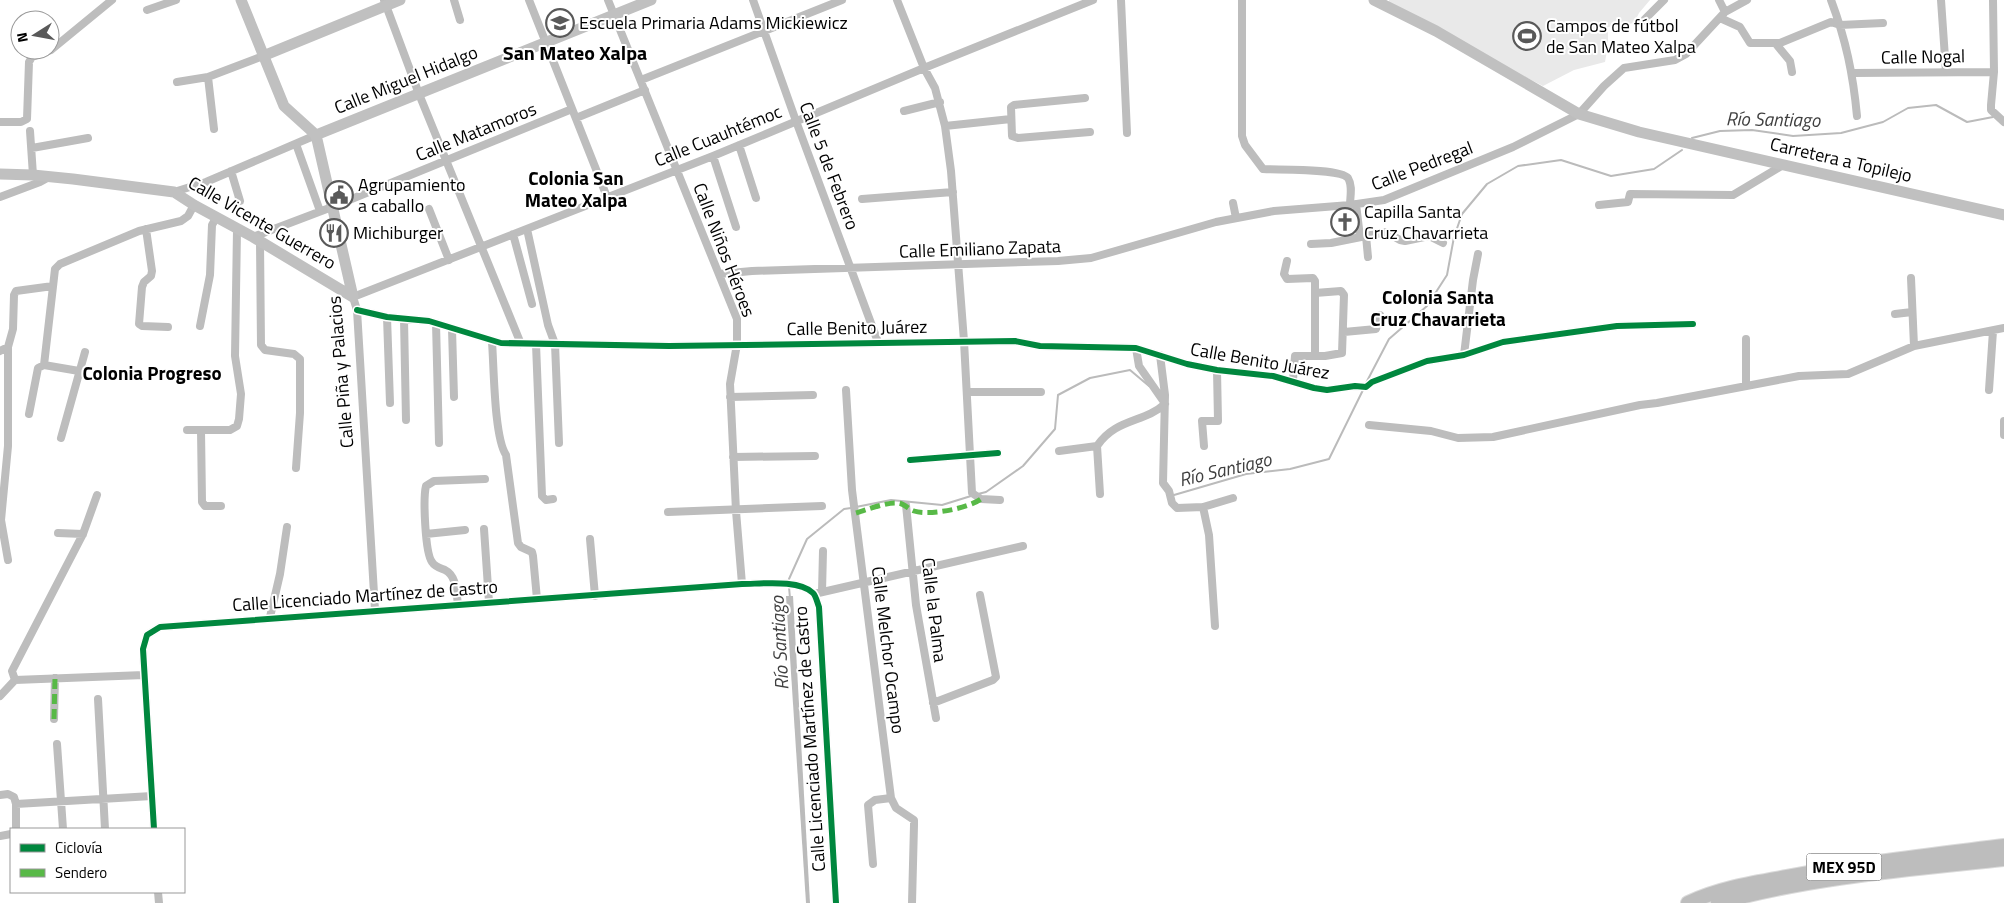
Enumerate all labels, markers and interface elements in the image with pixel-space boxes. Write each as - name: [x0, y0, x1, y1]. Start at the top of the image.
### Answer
- school or university icon: Escuela Primaria Adams Mickiewicz: [545, 8, 575, 38]
- place label: Escuela Primaria Adams Mickiewicz: [579, 9, 848, 36]
- north arrow: [10, 10, 60, 60]
- place label: Campos de fútbol de San Mateo Xalpa: [1546, 12, 1696, 60]
- sports icon: Campos de fútbol de San Mateo Xalpa: [1512, 21, 1542, 51]
- text: N: [11, 31, 33, 44]
- district label: San Mateo Xalpa: [503, 37, 647, 68]
- street label: Calle Miguel Hidalgo: [330, 38, 482, 121]
- street label: Calle Nogal: [1881, 42, 1965, 71]
- street label: Calle Matamoros: [411, 95, 540, 168]
- street label: Calle Cuauhtémoc: [650, 98, 786, 173]
- street label: Calle 5 de Febrero: [793, 98, 866, 234]
- water label: Río Santiago: [1726, 103, 1821, 134]
- street label: Carretera a Topilejo: [1767, 130, 1915, 189]
- street label: Calle Pedregal: [1367, 134, 1477, 197]
- district label: Colonia San Mateo Xalpa: [525, 163, 628, 214]
- street label: Calle Vicente Guerrero: [183, 169, 341, 276]
- place label: Agrupamiento a caballo: [358, 171, 466, 219]
- street label: Calle Niños Héroes: [686, 179, 763, 321]
- public building icon: Agrupamiento a caballo: [324, 180, 354, 210]
- place label: Capilla Santa Cruz Chavarrieta: [1364, 198, 1488, 246]
- church icon: Capilla Santa Cruz Chavarrieta: [1330, 207, 1360, 237]
- restaurant icon: Michiburger: [319, 218, 349, 248]
- place label: Michiburger: [353, 219, 443, 246]
- street label: Calle Emiliano Zapata: [899, 232, 1061, 265]
- district label: Colonia Santa Cruz Chavarrieta: [1370, 282, 1506, 333]
- street label: Calle Piña y Palacios: [320, 295, 361, 449]
- street label: Calle Benito Juárez: [786, 313, 928, 342]
- street label: Calle Benito Juárez: [1188, 335, 1332, 386]
- district label: Colonia Progreso: [82, 358, 222, 387]
- water label: Río Santiago: [1176, 444, 1275, 493]
- street label: Calle la Palma: [915, 556, 954, 664]
- street label: Calle Melchor Ocampo: [865, 565, 912, 735]
- street label: Calle Licenciado Martínez de Castro: [231, 573, 499, 618]
- water label: Río Santiago: [762, 595, 795, 691]
- street label: Calle Licenciado Martínez de Castro: [787, 605, 832, 873]
- legend: [10, 828, 185, 893]
- text: Ciclovía: [55, 836, 103, 859]
- road number: MEX 95D: [1806, 854, 1882, 880]
- text: Sendero: [55, 861, 107, 884]

